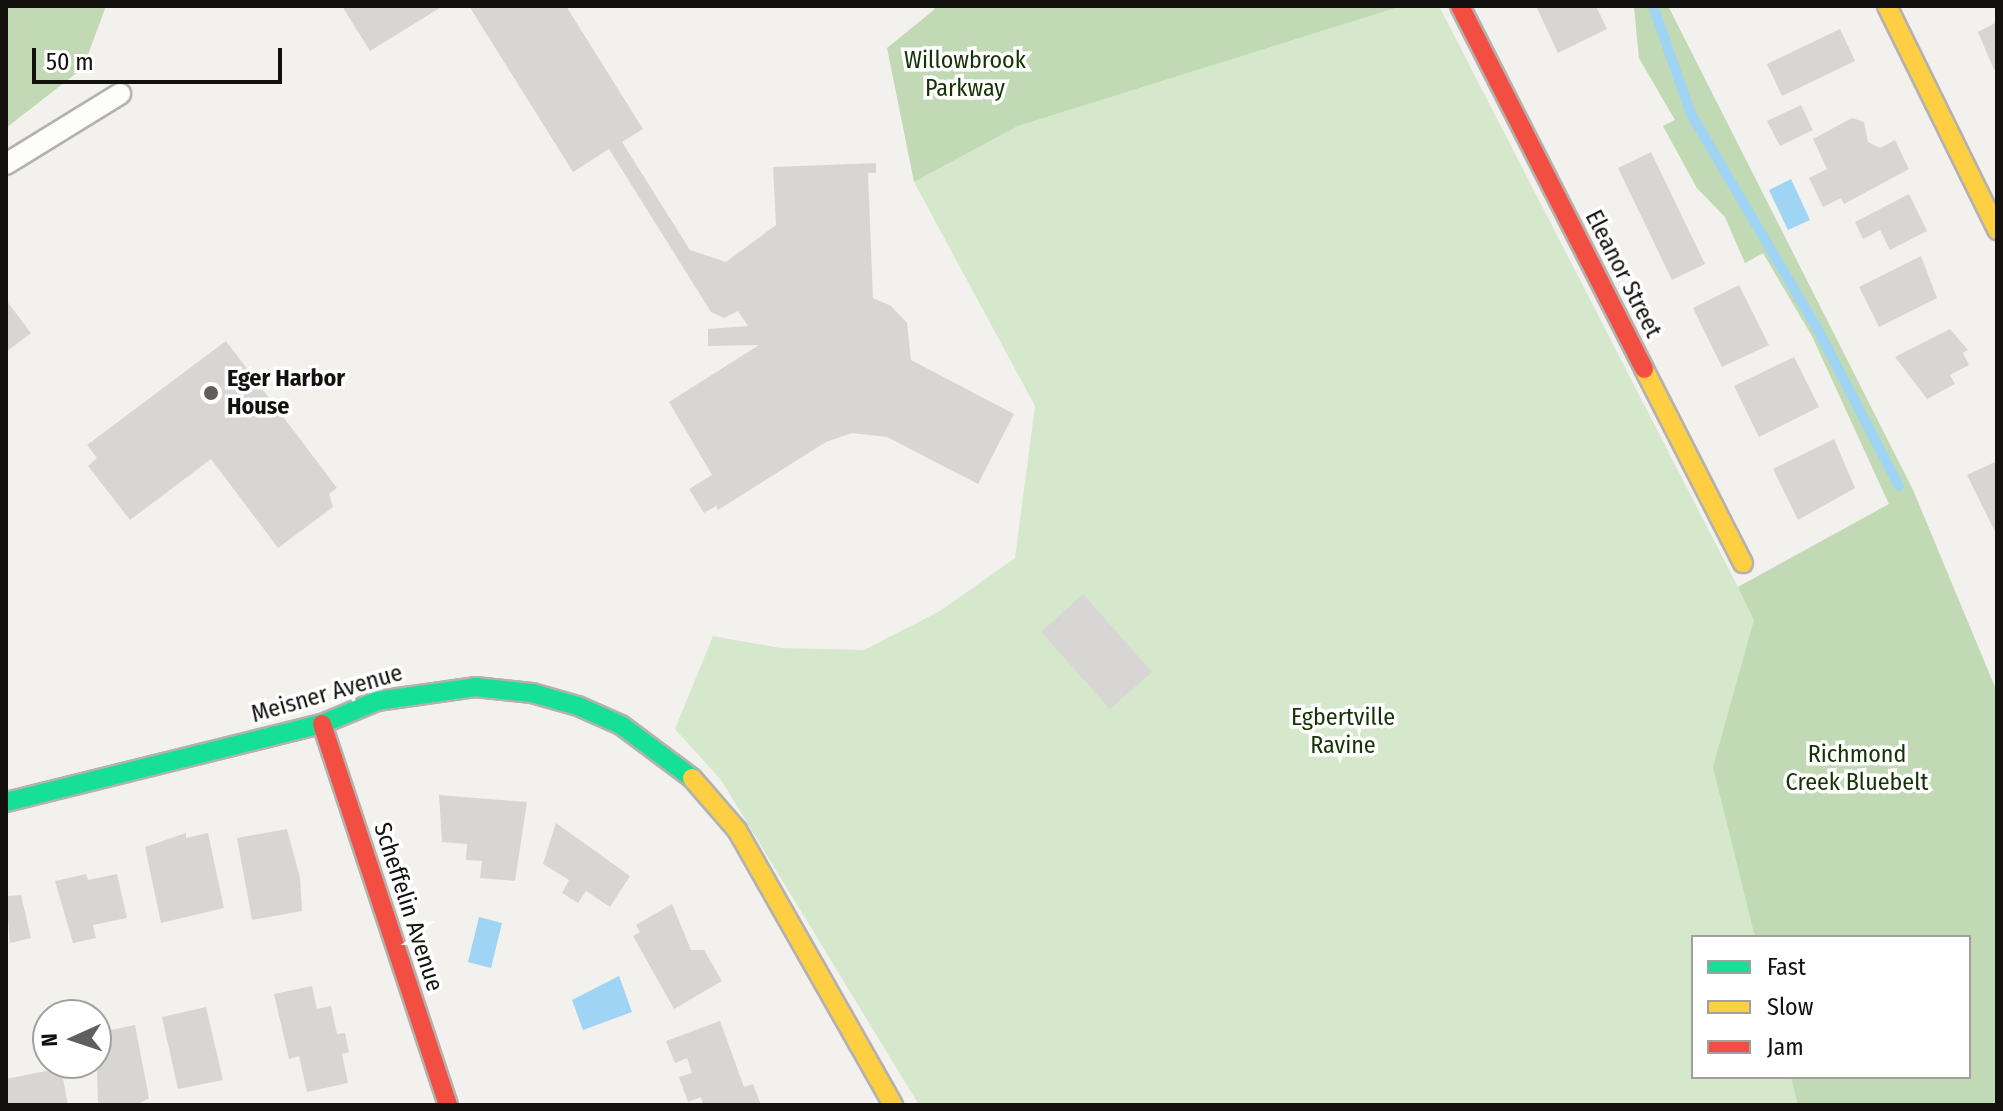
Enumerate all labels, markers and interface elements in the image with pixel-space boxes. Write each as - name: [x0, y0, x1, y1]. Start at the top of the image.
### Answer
- scale bar: [36, 32, 286, 82]
- park label: Willowbrook Parkway: [904, 47, 1026, 103]
- text: 50 m: [46, 48, 94, 76]
- street label: Eleanor Street: [1579, 206, 1667, 342]
- place label: Eger Harbor House: [227, 365, 345, 421]
- marker: Eger Harbor House: [202, 384, 220, 402]
- street label: Meisner Avenue: [248, 659, 406, 729]
- park label: Egbertville Ravine: [1291, 704, 1395, 760]
- park label: Richmond Creek Bluebelt: [1786, 741, 1928, 797]
- street label: Scheffelin Avenue: [367, 819, 449, 995]
- legend: [1691, 935, 1971, 1079]
- text: Fast: [1767, 953, 1806, 981]
- text: Slow: [1767, 993, 1813, 1021]
- north arrow: [32, 999, 112, 1079]
- text: N: [36, 1033, 63, 1047]
- text: Jam: [1767, 1033, 1804, 1061]

